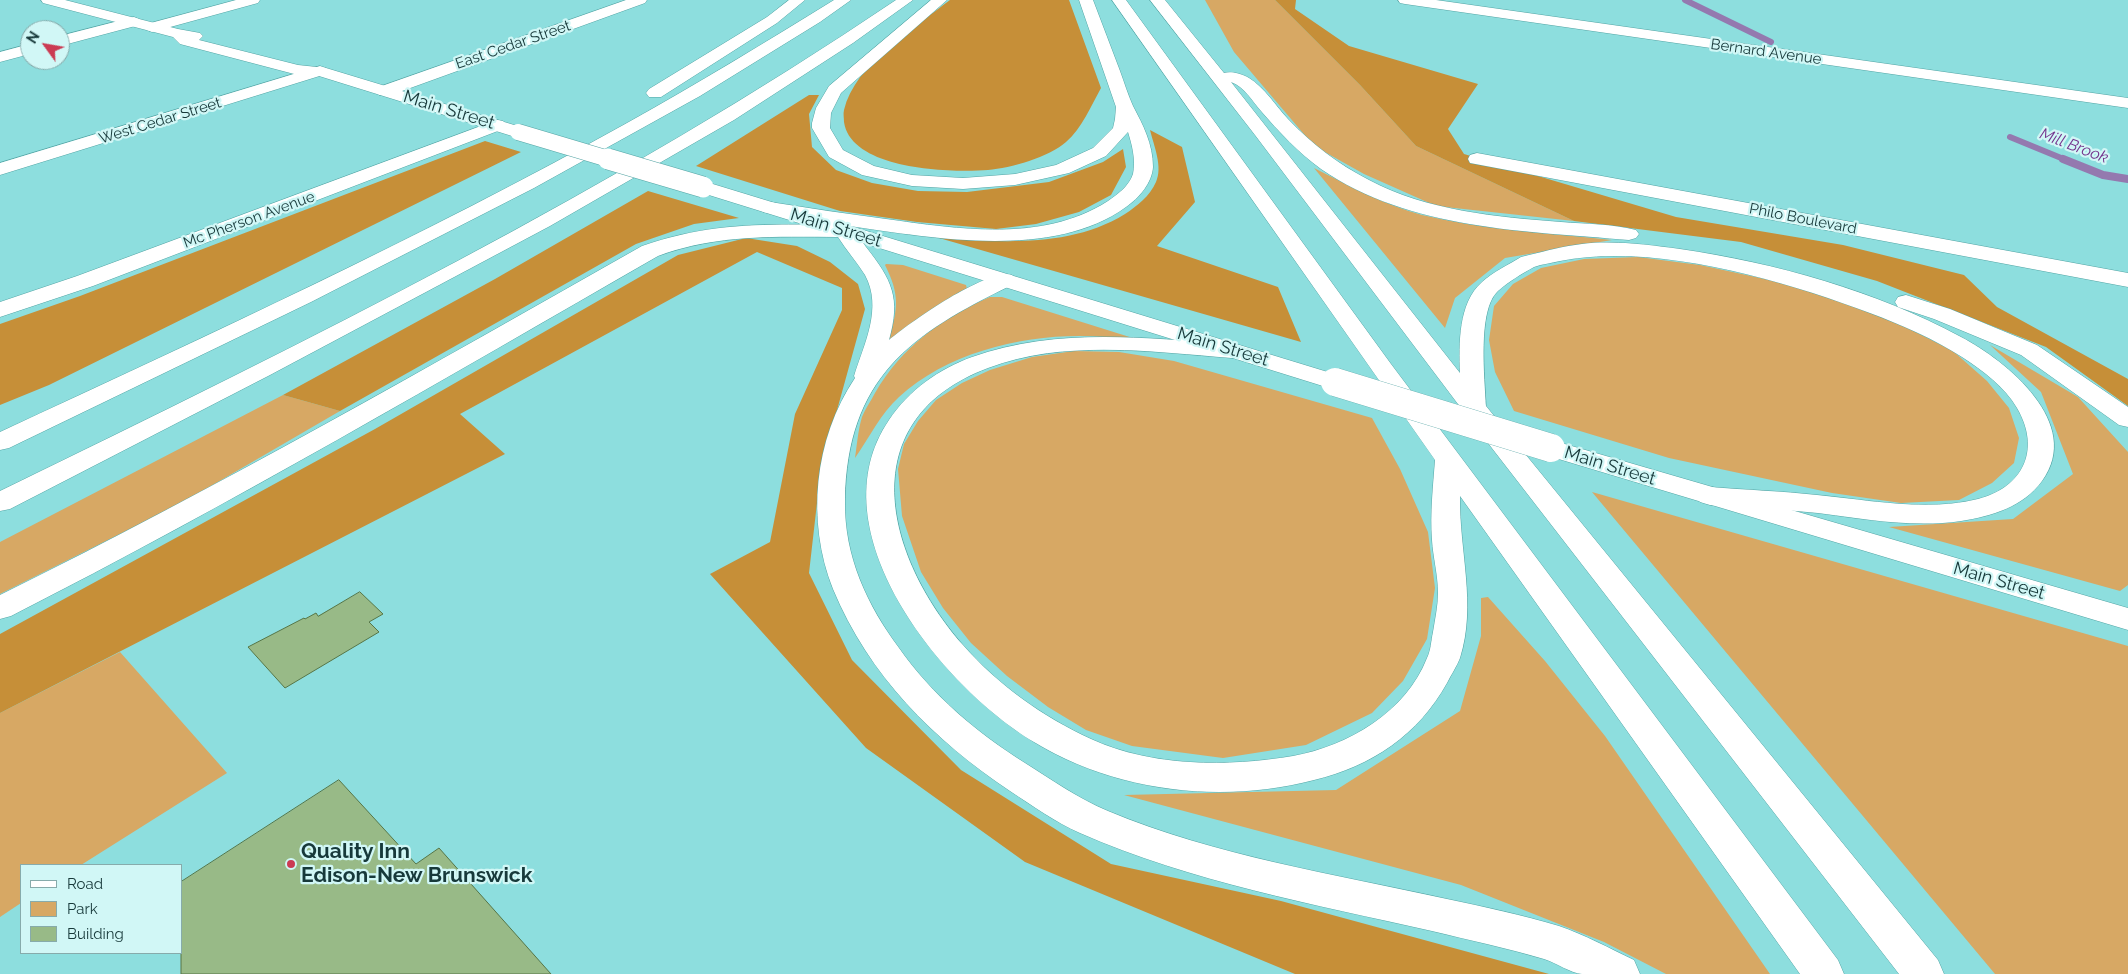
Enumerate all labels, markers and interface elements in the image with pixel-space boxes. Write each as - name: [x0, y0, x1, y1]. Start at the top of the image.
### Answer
- street label: East Cedar Street: [453, 17, 573, 73]
- north arrow: [20, 20, 70, 70]
- text: N: [24, 29, 43, 46]
- street label: Bernard Avenue: [1709, 35, 1823, 69]
- street label: Main Street: [401, 86, 497, 134]
- street label: West Cedar Street: [97, 94, 223, 148]
- water label: Mill Brook: [2037, 124, 2111, 168]
- street label: Mc Pherson Avenue: [181, 188, 317, 252]
- street label: Philo Boulevard: [1748, 200, 1858, 238]
- street label: Main Street: [788, 204, 884, 252]
- street label: Main Street: [1175, 323, 1271, 371]
- street label: Main Street: [1562, 442, 1658, 490]
- street label: Main Street: [1951, 558, 2047, 604]
- place label: Quality Inn Edison-New Brunswick: [301, 839, 532, 889]
- marker: Quality Inn Edison-New Brunswick: [285, 858, 297, 870]
- legend: [20, 864, 182, 954]
- text: Road: [67, 875, 103, 893]
- text: Park: [67, 900, 98, 918]
- text: Building: [67, 925, 124, 943]

